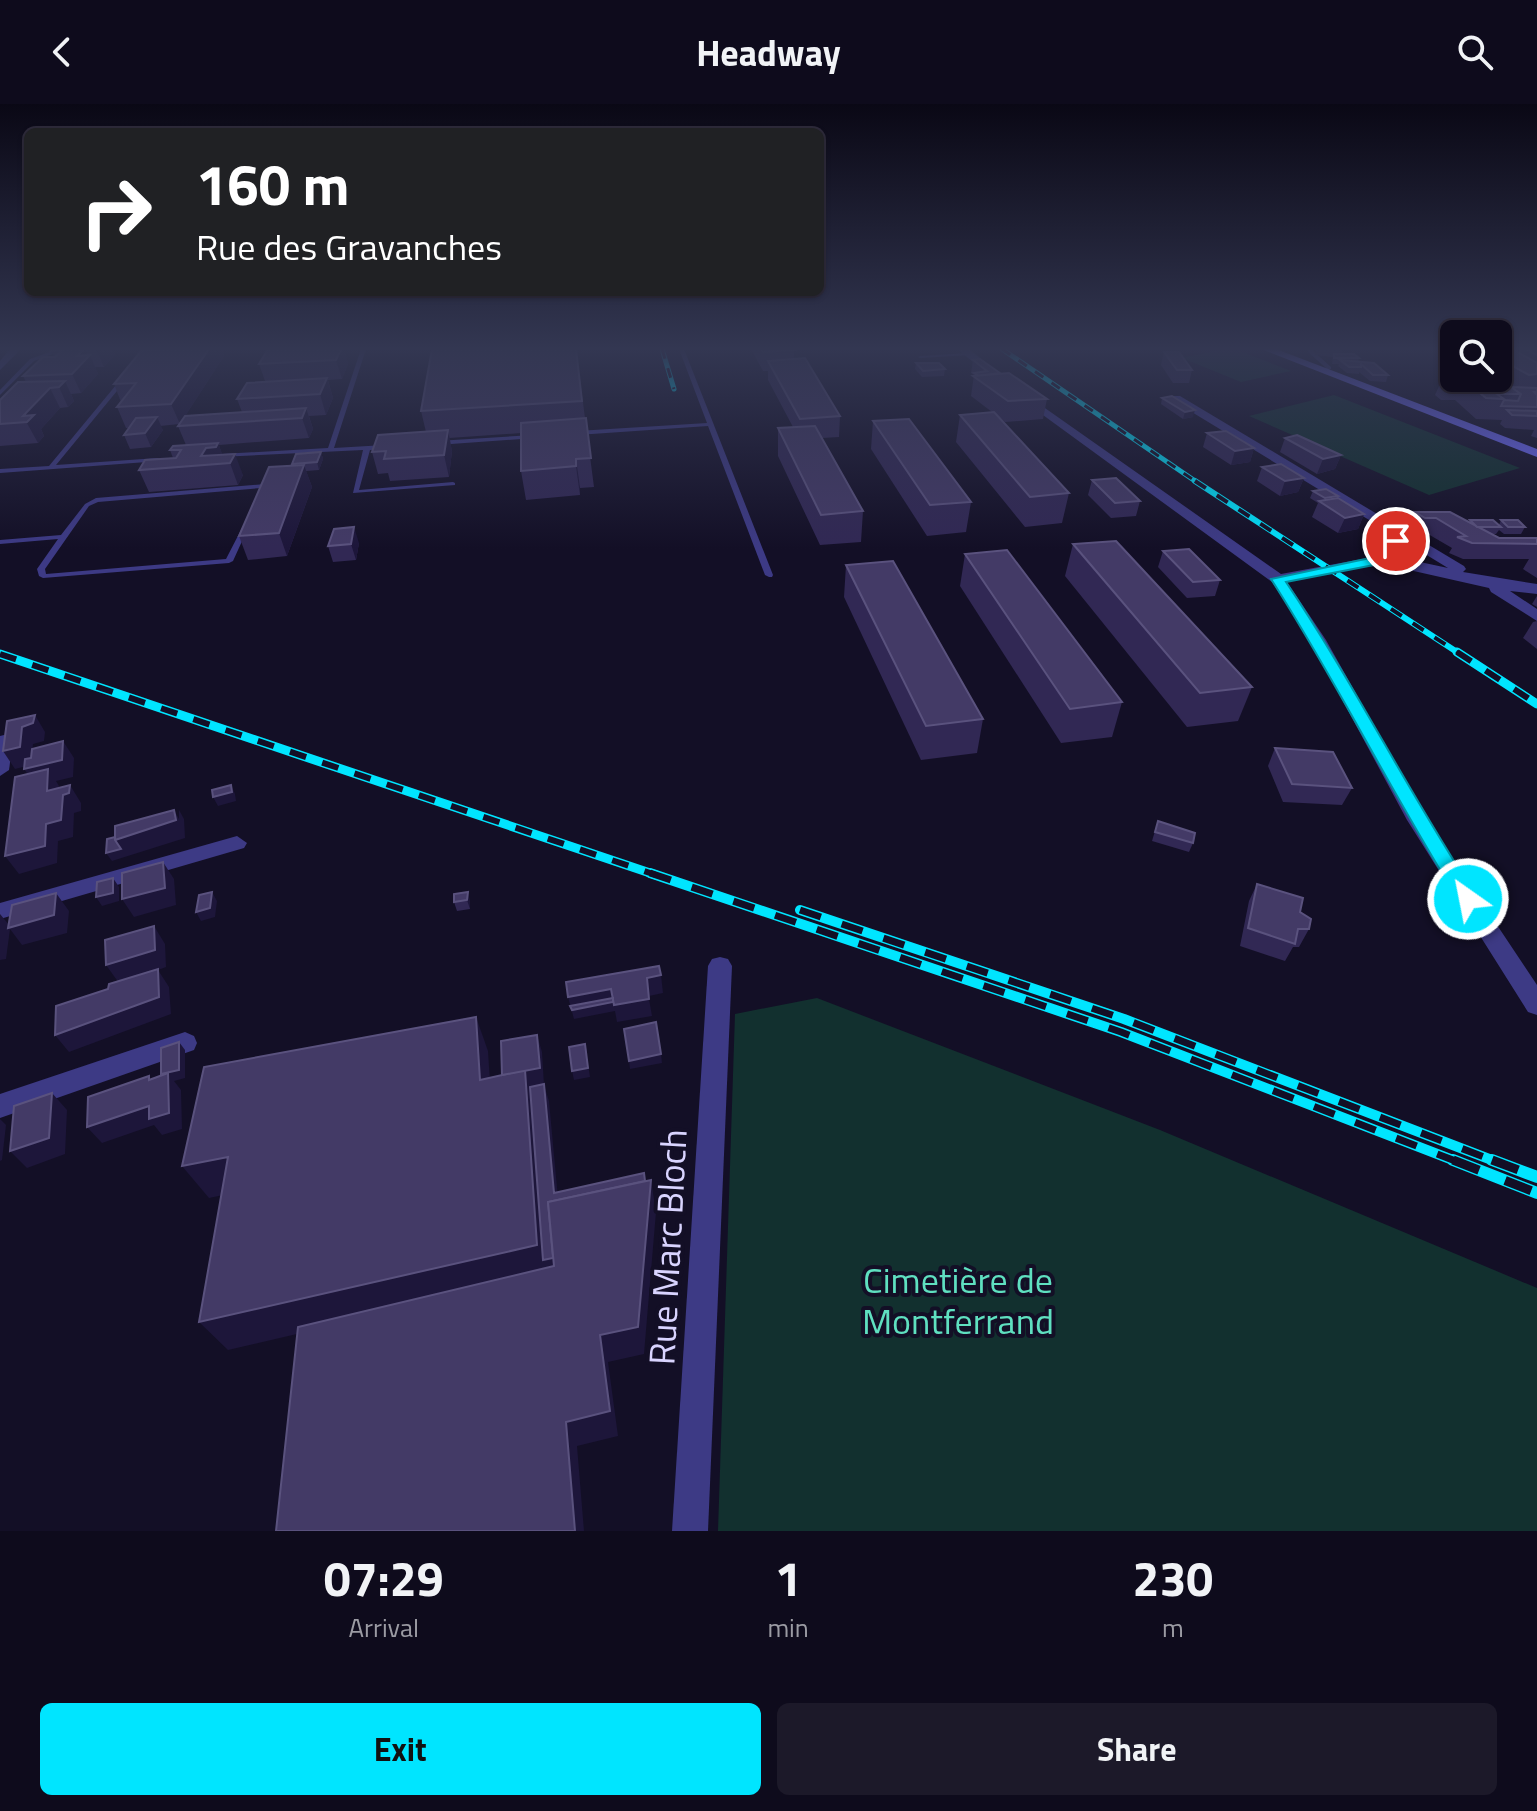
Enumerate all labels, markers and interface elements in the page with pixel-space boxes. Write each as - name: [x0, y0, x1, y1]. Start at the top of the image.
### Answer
- text: Headway: [696, 25, 841, 80]
- icon: back: [40, 30, 84, 74]
- icon: search: [1453, 30, 1497, 74]
- text: 160 m: [196, 142, 349, 227]
- icon: right: [64, 160, 168, 264]
- text: Rue des Gravanches: [196, 219, 502, 274]
- map controls: [1440, 320, 1512, 392]
- button: search: [1440, 320, 1512, 392]
- pin: [1362, 507, 1430, 575]
- icon: arrive: [1374, 519, 1418, 563]
- position arrow: [1426, 857, 1510, 941]
- street label: Rue Marc Bloch: [633, 1128, 701, 1366]
- park label: Cimetière de Montferrand: [862, 1252, 1054, 1348]
- text: 07:29: [324, 1542, 444, 1615]
- text: 1: [775, 1542, 802, 1615]
- text: 230: [1133, 1542, 1213, 1615]
- text: Arrival: [348, 1608, 419, 1647]
- text: min: [767, 1608, 809, 1647]
- text: m: [1162, 1608, 1184, 1647]
- button: Exit: [40, 1703, 761, 1795]
- button: Share: [777, 1703, 1497, 1795]

